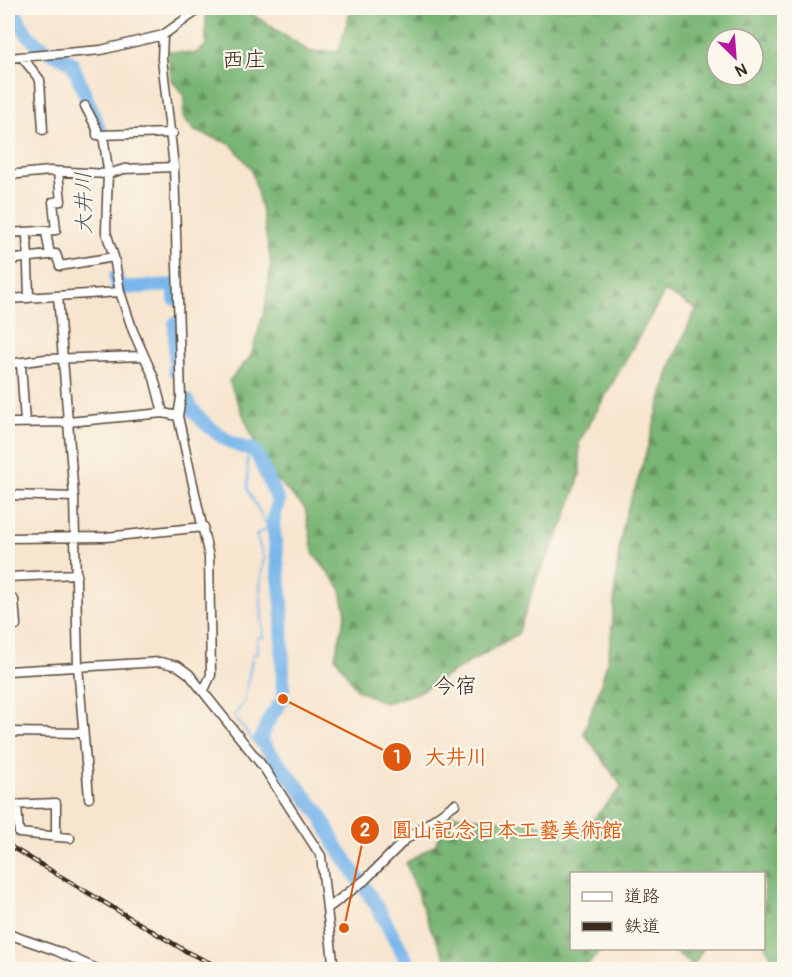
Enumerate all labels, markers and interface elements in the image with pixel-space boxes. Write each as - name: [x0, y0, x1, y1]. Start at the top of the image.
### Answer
- north arrow: [705, 27, 765, 87]
- district label: 西庄: [222, 46, 266, 74]
- text: N: [732, 58, 750, 81]
- water label: 大井川: [70, 171, 98, 235]
- district label: 今宿: [433, 672, 477, 700]
- callout: 大井川: [382, 737, 499, 776]
- text: 大井川: [425, 744, 488, 771]
- text: 1: [393, 746, 401, 769]
- callout: 圓山記念日本工藝美術館: [350, 810, 635, 849]
- text: 圓山記念日本工藝美術館: [392, 817, 623, 844]
- text: 2: [360, 819, 370, 842]
- legend: [570, 872, 765, 950]
- text: 道路: [624, 885, 660, 908]
- text: 鉄道: [624, 915, 660, 938]

